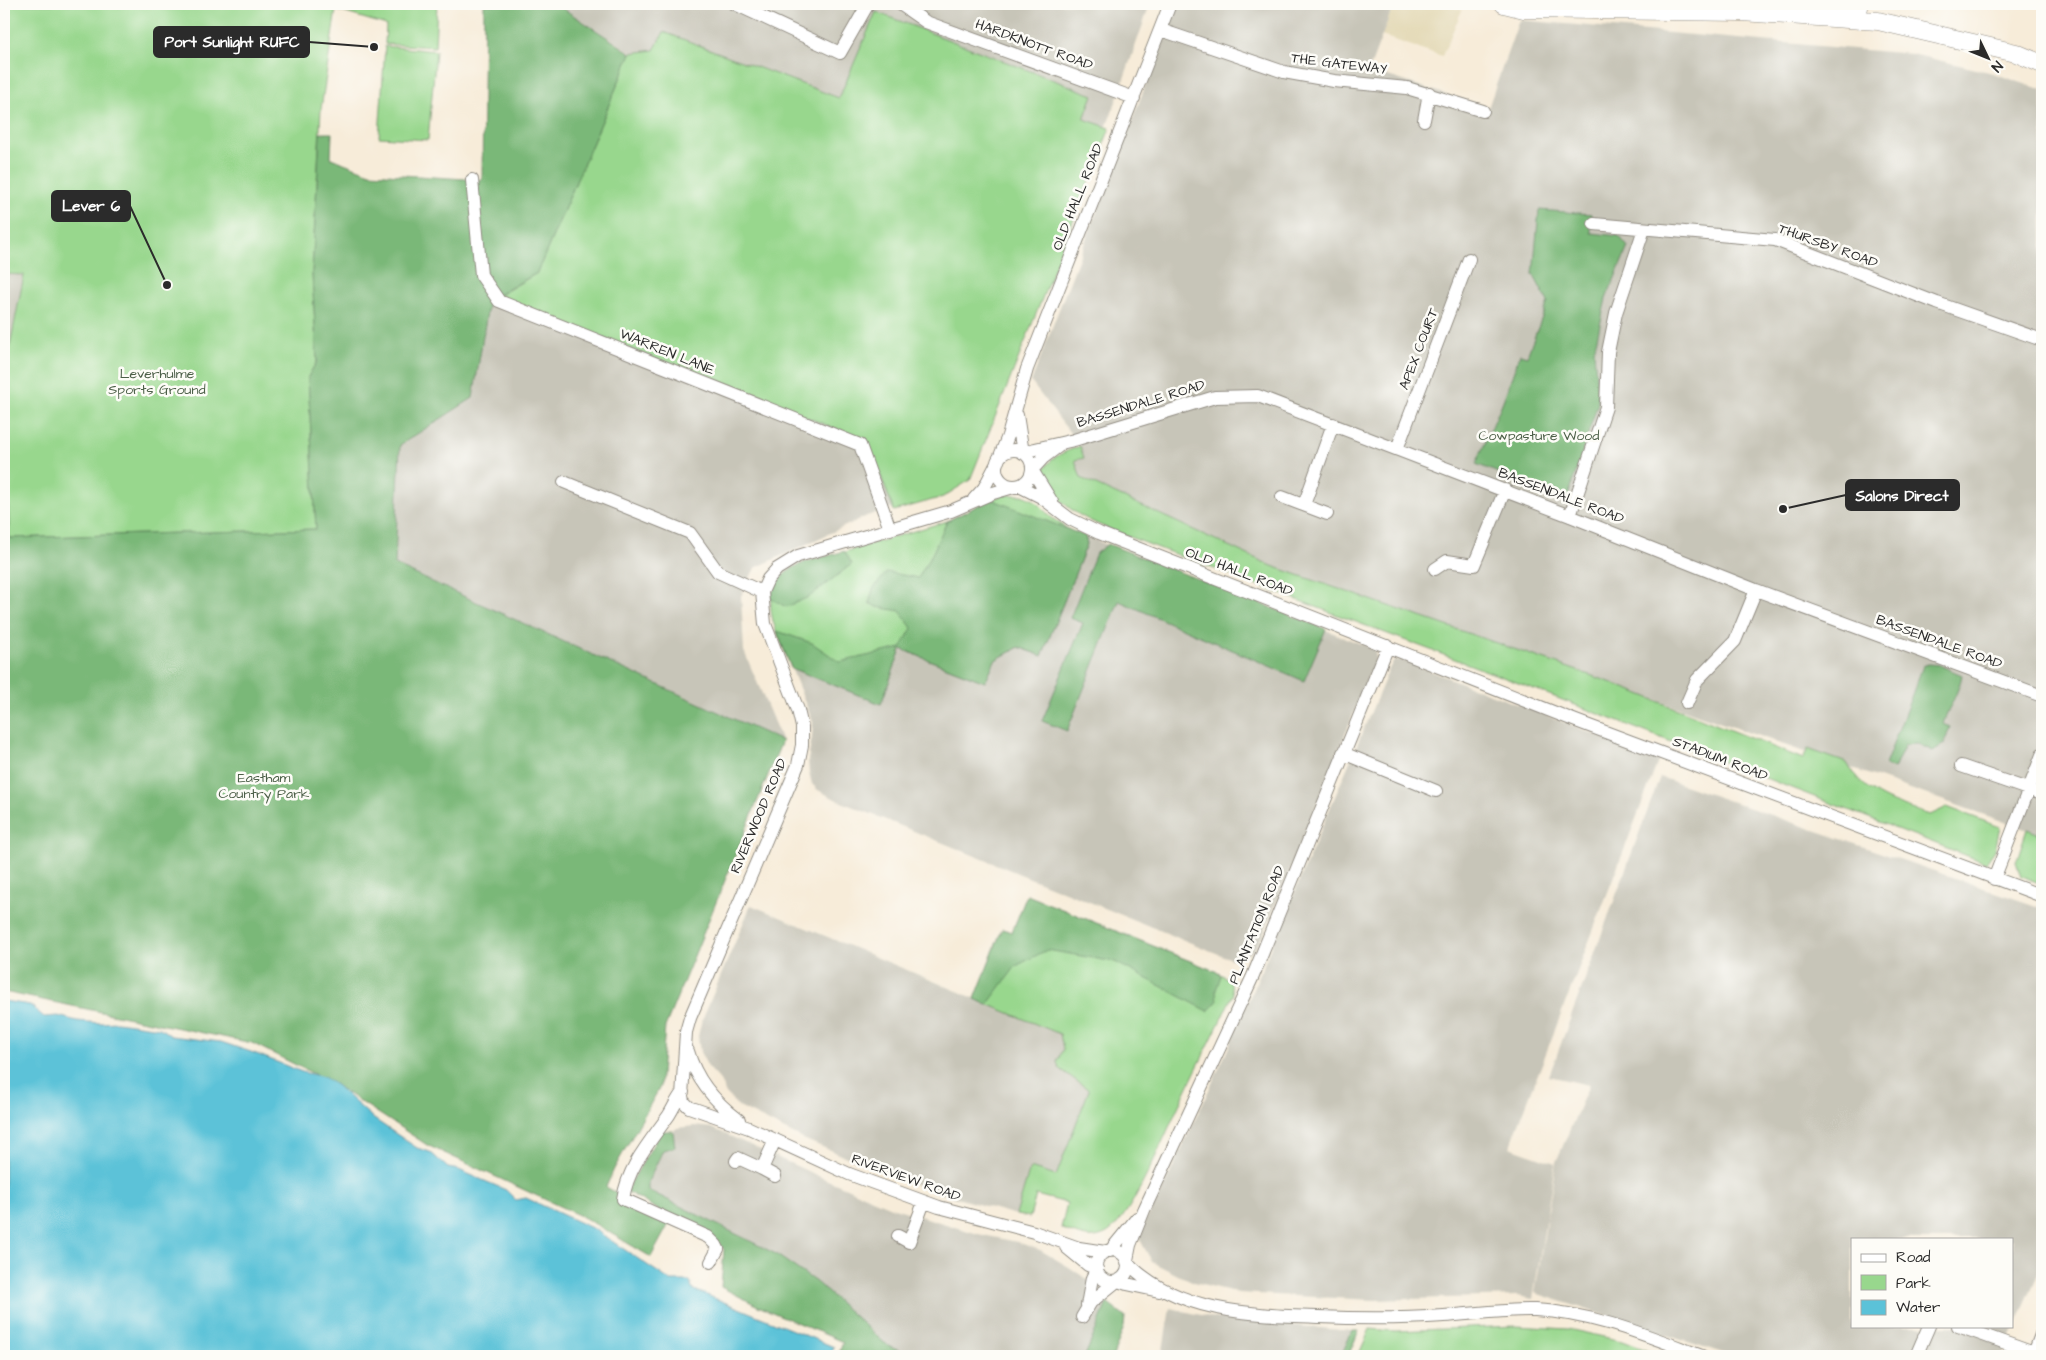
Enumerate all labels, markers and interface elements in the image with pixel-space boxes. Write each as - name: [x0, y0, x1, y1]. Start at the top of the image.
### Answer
- street label: HARDKNOTT ROAD: [973, 14, 1095, 76]
- callout: Port Sunlight RUFC: [154, 27, 309, 57]
- text: Port Sunlight RUFC: [164, 32, 300, 55]
- north arrow: [1964, 32, 2014, 82]
- street label: THE GATEWAY: [1290, 48, 1389, 80]
- text: N: [1986, 56, 2007, 76]
- street label: OLD HALL ROAD: [1047, 141, 1109, 253]
- callout: Lever 6: [52, 191, 130, 221]
- text: Lever 6: [62, 196, 121, 217]
- street label: THURSBY ROAD: [1775, 219, 1881, 273]
- street label: APEX COURT: [1394, 305, 1444, 393]
- street label: WARREN LANE: [617, 324, 718, 380]
- park label: Leverhulme Sports Ground: [108, 364, 206, 400]
- street label: BASSENDALE ROAD: [1074, 375, 1208, 433]
- park label: Cowpasture Wood: [1479, 426, 1599, 446]
- street label: BASSENDALE ROAD: [1495, 463, 1627, 529]
- callout: Salons Direct: [1846, 480, 1959, 510]
- text: Salons Direct: [1854, 486, 1949, 507]
- street label: OLD HALL ROAD: [1182, 542, 1296, 602]
- street label: BASSENDALE ROAD: [1873, 610, 2005, 674]
- street label: STADIUM ROAD: [1670, 732, 1770, 786]
- street label: RIVERWOOD ROAD: [726, 755, 792, 877]
- park label: Eastham Country Park: [219, 768, 310, 804]
- street label: PLANTATION ROAD: [1224, 863, 1290, 987]
- street label: RIVERVIEW ROAD: [849, 1149, 963, 1207]
- legend: [1851, 1238, 2014, 1328]
- text: Road: [1896, 1247, 1931, 1268]
- text: Park: [1896, 1273, 1931, 1294]
- text: Water: [1896, 1297, 1940, 1318]

